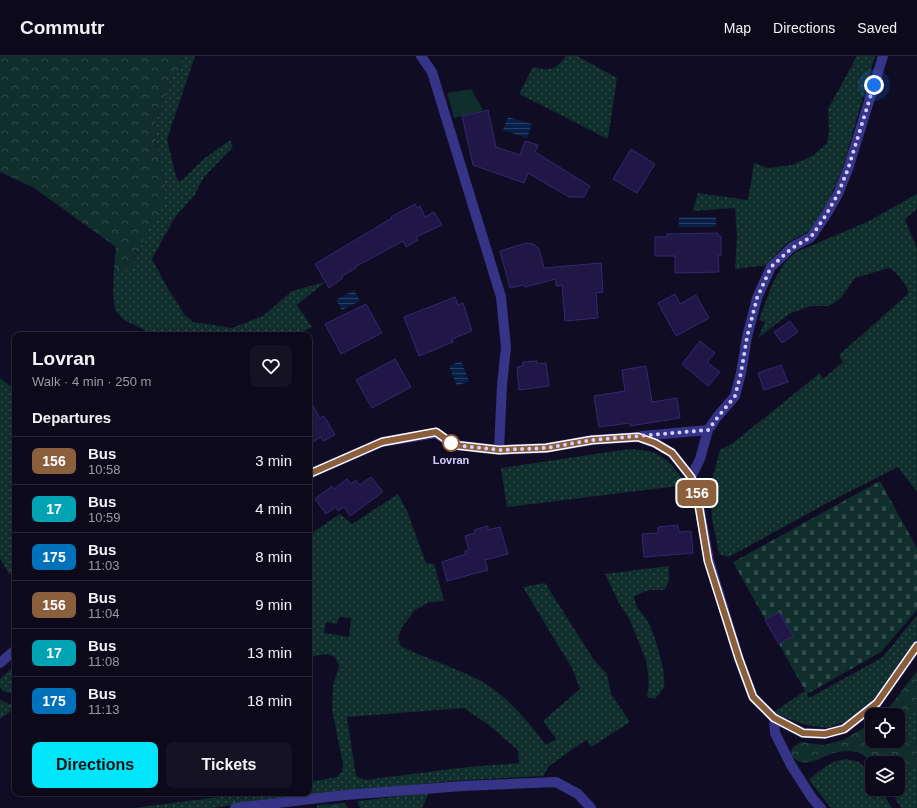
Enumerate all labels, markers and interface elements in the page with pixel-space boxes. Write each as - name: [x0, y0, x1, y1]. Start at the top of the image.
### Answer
- text: Commutr: [20, 17, 104, 38]
- text: Map: [724, 20, 751, 36]
- text: Directions: [773, 20, 835, 36]
- text: Saved: [857, 20, 897, 36]
- your location: [864, 75, 884, 95]
- button: heart: [250, 345, 292, 387]
- text: Lovran: [32, 348, 95, 369]
- text: Walk · 4 min · 250 m: [32, 374, 151, 389]
- text: Departures: [32, 409, 111, 426]
- marker: Lovran: [442, 434, 460, 452]
- text: Bus: [88, 445, 116, 462]
- text: 3 min: [255, 452, 292, 469]
- text: 156: [42, 453, 66, 469]
- place label: Lovran: [433, 454, 470, 466]
- text: 10:58: [88, 462, 121, 477]
- line badge: 156: [674, 480, 720, 506]
- text: 156: [685, 485, 709, 501]
- text: Bus: [88, 493, 116, 510]
- text: 4 min: [255, 500, 292, 517]
- text: 17: [46, 501, 62, 517]
- text: 10:59: [88, 510, 121, 525]
- text: Bus: [88, 541, 116, 558]
- text: 8 min: [255, 548, 292, 565]
- text: 175: [42, 549, 66, 565]
- text: 11:03: [88, 558, 120, 573]
- text: Bus: [88, 589, 116, 606]
- text: 9 min: [255, 596, 292, 613]
- text: 156: [42, 597, 66, 613]
- text: 11:04: [88, 606, 120, 621]
- text: Bus: [88, 637, 116, 654]
- text: 13 min: [247, 644, 292, 661]
- text: 17: [46, 645, 62, 661]
- text: 11:08: [88, 654, 120, 669]
- text: Bus: [88, 685, 116, 702]
- text: 18 min: [247, 692, 292, 709]
- text: 175: [42, 693, 66, 709]
- text: 11:13: [88, 702, 120, 717]
- map controls: [865, 708, 905, 796]
- button: locate: [865, 708, 905, 748]
- button: Directions: [32, 742, 158, 788]
- button: Tickets: [166, 742, 292, 788]
- button: layers: [865, 756, 905, 796]

